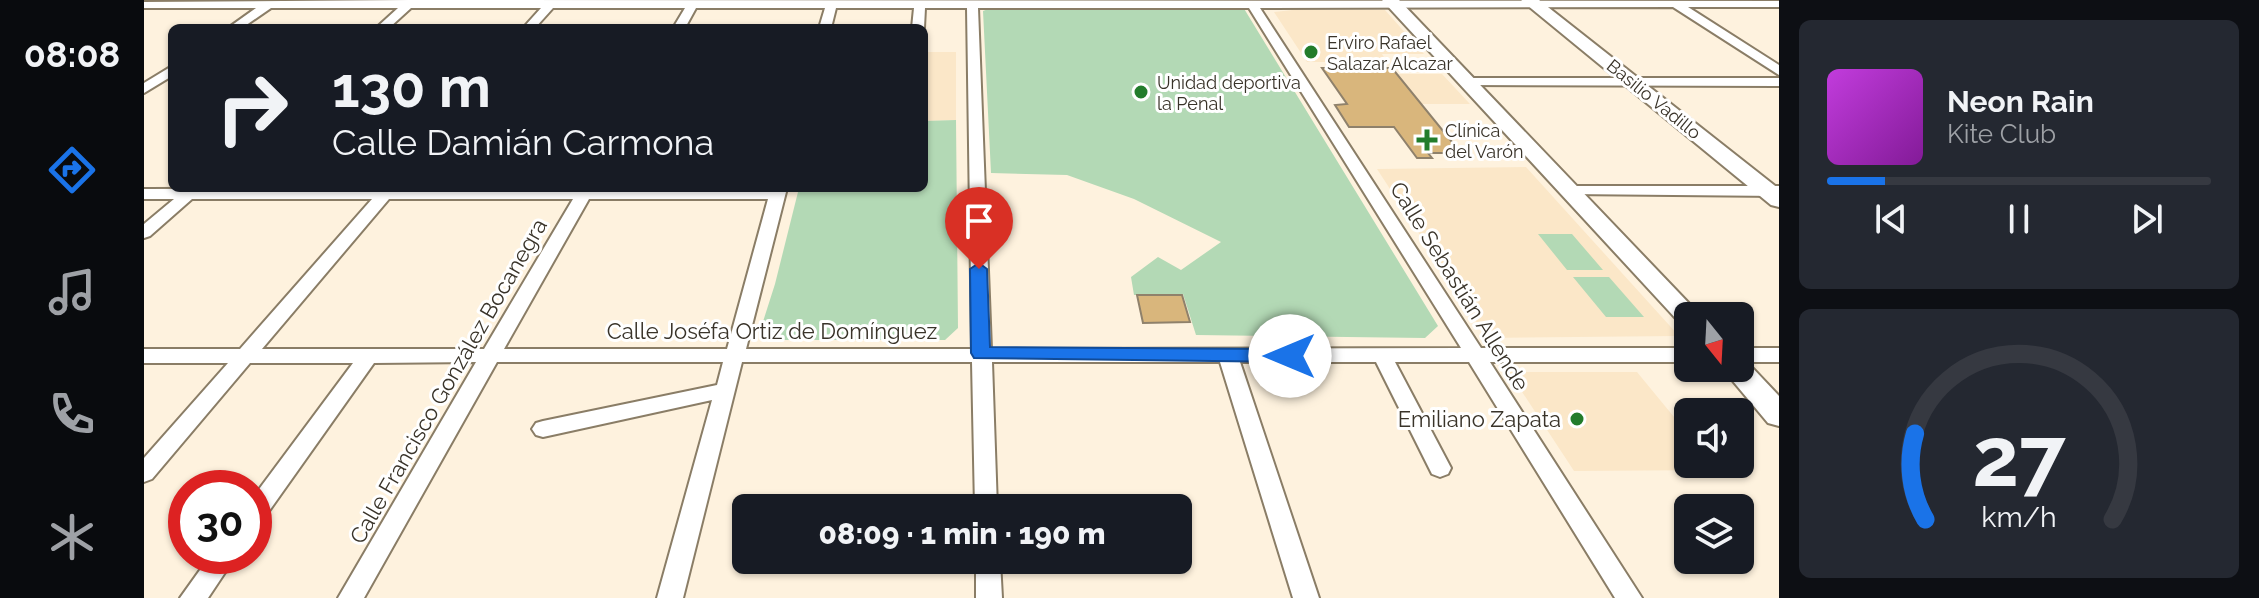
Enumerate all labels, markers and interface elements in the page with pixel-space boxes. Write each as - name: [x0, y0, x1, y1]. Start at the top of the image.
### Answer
- place label: Erviro Rafael Salazar Alcazar: [1327, 32, 1453, 74]
- text: 08:08: [24, 33, 120, 75]
- marker: Erviro Rafael Salazar Alcazar: [1302, 43, 1320, 61]
- text: 130 m: [332, 54, 491, 120]
- street label: Basilio Vadillo: [1603, 55, 1705, 143]
- icon: right: [200, 56, 304, 160]
- place label: Unidad deportiva la Penal: [1157, 72, 1301, 114]
- marker: Unidad deportiva la Penal: [1132, 83, 1150, 101]
- text: Neon Rain: [1947, 84, 2094, 119]
- text: Kite Club: [1947, 119, 2056, 149]
- place label: Clínica del Varón: [1445, 120, 1523, 162]
- text: Calle Damián Carmona: [332, 121, 714, 163]
- marker: Clínica del Varón: [1416, 129, 1438, 151]
- icon: directions: [44, 142, 100, 198]
- street label: Calle Sebastián Allende: [1385, 177, 1535, 395]
- pin: [945, 187, 1013, 269]
- icon: previous: [1869, 197, 1913, 241]
- icon: pause: [1997, 197, 2041, 241]
- icon: next: [2125, 197, 2169, 241]
- icon: arrive: [957, 199, 1001, 243]
- street label: Calle Francisco González Bocanegra: [344, 214, 552, 548]
- icon: music: [44, 264, 100, 320]
- north arrow: [1674, 302, 1754, 382]
- map controls: [1674, 302, 1754, 574]
- position arrow: [1248, 314, 1332, 398]
- street label: Calle Joséfa Ortiz de Domínguez: [607, 318, 937, 344]
- icon: phone: [44, 386, 100, 442]
- button: sound: [1674, 398, 1754, 478]
- place label: Emiliano Zapata: [1398, 406, 1561, 432]
- text: 27: [1972, 407, 2066, 504]
- marker: Emiliano Zapata: [1568, 410, 1586, 428]
- speed limit sign: 30: [168, 470, 272, 574]
- button: layers: [1674, 494, 1754, 574]
- text: km/h: [1981, 500, 2057, 534]
- icon: climate: [44, 509, 100, 565]
- text: 08:09 · 1 min · 190 m: [819, 516, 1105, 551]

